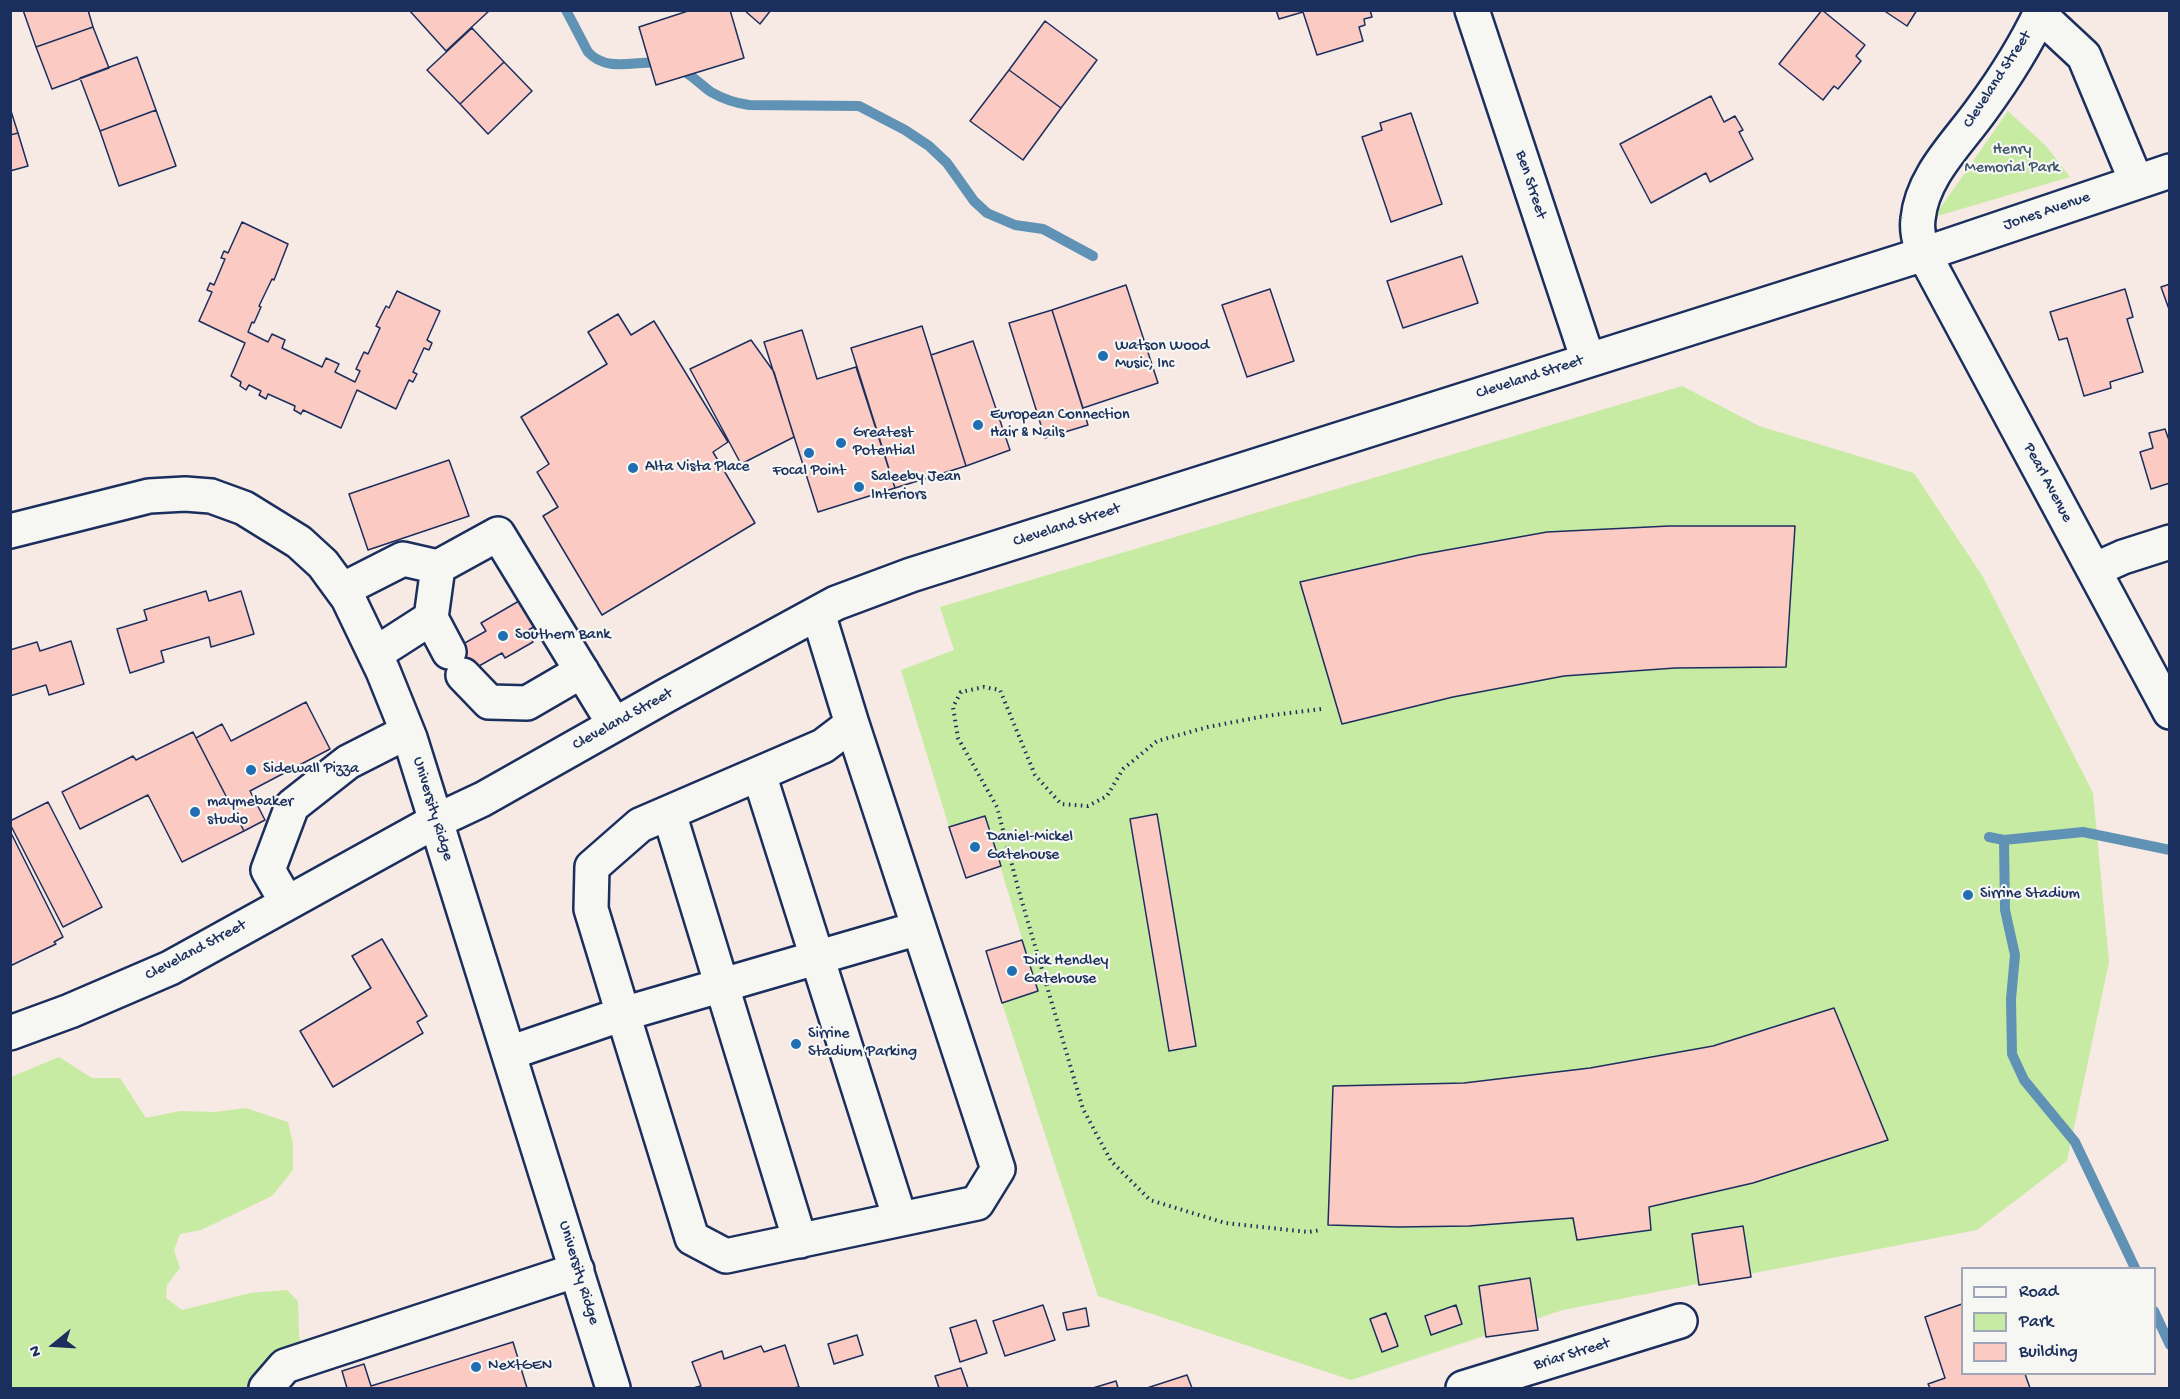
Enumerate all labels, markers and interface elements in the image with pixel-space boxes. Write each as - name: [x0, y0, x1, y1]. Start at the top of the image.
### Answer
- street label: Cleveland Street: [1960, 28, 2036, 132]
- park label: Henry Memorial Park: [1965, 141, 2059, 179]
- street label: Ben Street: [1510, 149, 1550, 221]
- street label: Jones Avenue: [2001, 188, 2093, 236]
- place label: Watson Wood Music, Inc: [1115, 337, 1209, 375]
- marker: Watson Wood Music, Inc: [1096, 349, 1110, 363]
- street label: Cleveland Street: [1474, 352, 1586, 404]
- place label: European Connection Hair & Nails: [990, 406, 1130, 444]
- marker: European Connection Hair & Nails: [971, 418, 985, 432]
- place label: Greatest Potential: [853, 424, 915, 462]
- marker: Greatest Potential: [834, 436, 848, 450]
- street label: Pearl Avenue: [2018, 440, 2076, 526]
- marker: Focal Point: [802, 446, 816, 460]
- place label: Alta Vista Place: [645, 458, 750, 478]
- marker: Alta Vista Place: [626, 461, 640, 475]
- place label: Focal Point: [773, 462, 845, 482]
- place label: Saleeby Jean Interiors: [871, 468, 961, 506]
- marker: Saleeby Jean Interiors: [852, 480, 866, 494]
- street label: Cleveland Street: [1011, 500, 1123, 552]
- place label: Southern Bank: [515, 626, 610, 646]
- marker: Southern Bank: [496, 629, 510, 643]
- street label: Cleveland Street: [570, 685, 676, 755]
- street label: University Ridge: [407, 755, 457, 863]
- place label: Sidewall Pizza: [263, 760, 359, 780]
- marker: Sidewall Pizza: [244, 763, 258, 777]
- place label: maymebaker studio: [207, 793, 293, 831]
- marker: maymebaker studio: [188, 805, 202, 819]
- place label: Daniel-Mickel Gatehouse: [987, 828, 1073, 866]
- marker: Daniel-Mickel Gatehouse: [968, 840, 982, 854]
- place label: Sirrine Stadium: [1980, 885, 2080, 905]
- marker: Sirrine Stadium: [1961, 888, 1975, 902]
- street label: Cleveland Street: [142, 916, 250, 986]
- place label: Dick Hendley Gatehouse: [1024, 952, 1108, 990]
- marker: Dick Hendley Gatehouse: [1005, 964, 1019, 978]
- place label: Sirrine Stadium Parking: [808, 1025, 917, 1063]
- marker: Sirrine Stadium Parking: [789, 1037, 803, 1051]
- street label: University Ridge: [553, 1219, 603, 1327]
- legend: [1961, 1267, 2156, 1375]
- text: Road: [2019, 1282, 2058, 1303]
- text: Park: [2019, 1312, 2053, 1333]
- north arrow: [24, 1315, 84, 1375]
- street label: Briar Street: [1532, 1334, 1612, 1376]
- text: Building: [2019, 1342, 2078, 1363]
- text: N: [26, 1343, 47, 1359]
- place label: NextGEN: [488, 1357, 552, 1377]
- marker: NextGEN: [469, 1360, 483, 1374]

